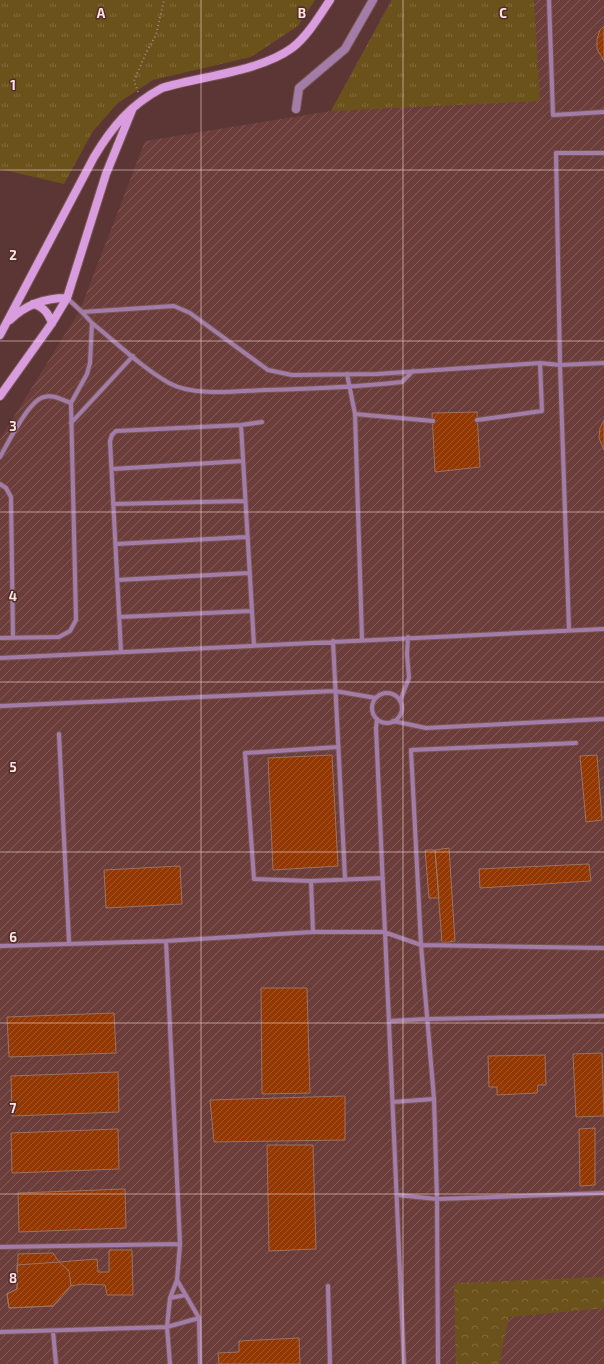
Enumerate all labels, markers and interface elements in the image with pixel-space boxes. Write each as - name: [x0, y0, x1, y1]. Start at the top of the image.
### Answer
- text: A: [97, 5, 106, 21]
- text: B: [298, 5, 306, 21]
- text: C: [499, 5, 507, 21]
- text: 1: [10, 77, 16, 93]
- text: 2: [9, 247, 17, 263]
- text: 3: [9, 418, 17, 434]
- text: 4: [9, 588, 17, 604]
- text: 5: [9, 759, 17, 775]
- text: 6: [9, 929, 17, 945]
- text: 7: [10, 1100, 17, 1116]
- text: 8: [9, 1270, 17, 1286]

